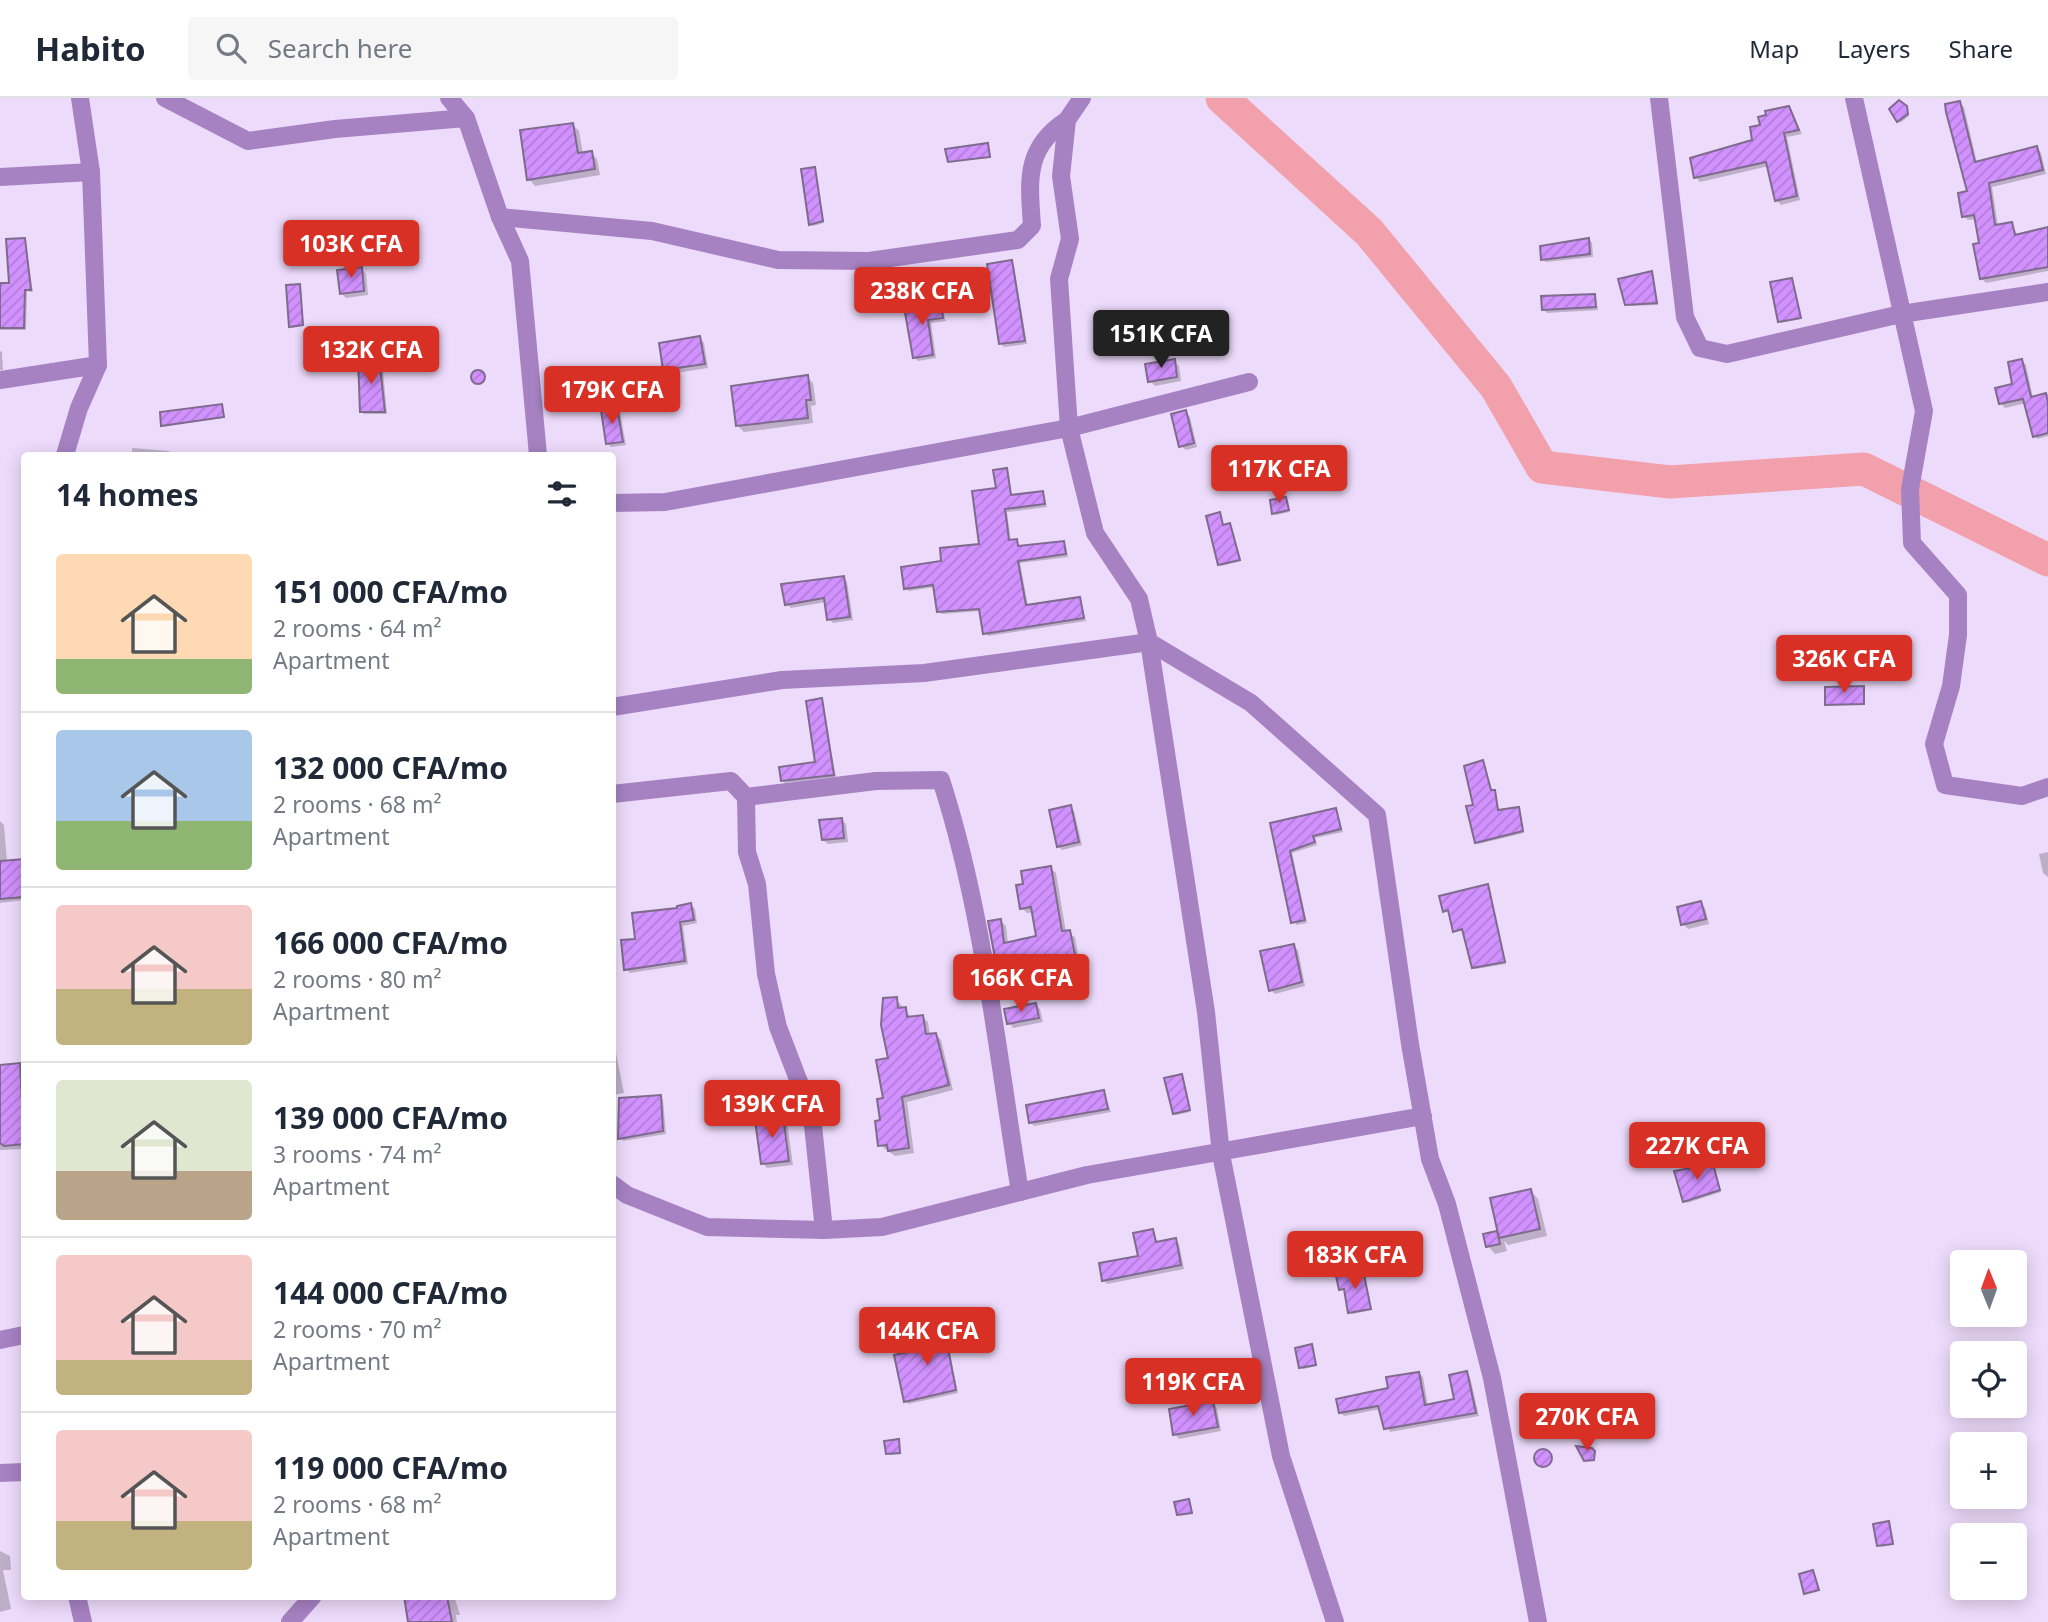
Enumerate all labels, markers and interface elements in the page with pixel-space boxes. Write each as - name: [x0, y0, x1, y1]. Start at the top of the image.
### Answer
- search box: [188, 17, 678, 80]
- text: Habito: [35, 26, 146, 71]
- icon: search: [212, 29, 250, 67]
- text: Search here: [268, 30, 412, 66]
- text: Map: [1749, 32, 1799, 65]
- text: Layers: [1837, 32, 1911, 65]
- text: Share: [1949, 32, 2013, 65]
- pin: 103K CFA: [279, 220, 423, 280]
- text: 103K CFA: [299, 227, 403, 259]
- pin: 238K CFA: [850, 268, 994, 327]
- text: 238K CFA: [870, 274, 974, 306]
- pin: 151K CFA: [1089, 310, 1233, 370]
- text: 151K CFA: [1109, 317, 1213, 349]
- pin: 132K CFA: [299, 327, 443, 386]
- text: 132K CFA: [319, 333, 423, 365]
- pin: 179K CFA: [540, 366, 684, 426]
- text: 179K CFA: [560, 373, 664, 405]
- pin: 117K CFA: [1207, 446, 1351, 505]
- text: 117K CFA: [1227, 452, 1331, 484]
- text: 14 homes: [56, 474, 199, 515]
- icon: filters: [543, 475, 581, 513]
- text: 151 000 CFA/mo: [273, 571, 508, 612]
- icon: home: [112, 582, 196, 666]
- text: 2 rooms · 64 m²: [273, 612, 442, 644]
- pin: 326K CFA: [1772, 636, 1916, 695]
- text: 326K CFA: [1792, 642, 1896, 674]
- text: Apartment: [273, 644, 390, 676]
- text: 132 000 CFA/mo: [273, 747, 508, 788]
- icon: home: [112, 758, 196, 842]
- text: 2 rooms · 68 m²: [273, 788, 442, 820]
- text: Apartment: [273, 820, 390, 852]
- text: 166 000 CFA/mo: [273, 922, 508, 963]
- icon: home: [112, 933, 196, 1017]
- pin: 166K CFA: [949, 954, 1093, 1014]
- text: 166K CFA: [969, 961, 1073, 993]
- text: 2 rooms · 80 m²: [273, 963, 442, 995]
- text: Apartment: [273, 995, 390, 1027]
- pin: 139K CFA: [700, 1080, 844, 1140]
- text: 139K CFA: [720, 1087, 824, 1119]
- text: 139 000 CFA/mo: [273, 1097, 508, 1138]
- icon: home: [112, 1108, 196, 1192]
- pin: 227K CFA: [1625, 1122, 1769, 1182]
- text: 227K CFA: [1645, 1129, 1749, 1161]
- text: 3 rooms · 74 m²: [273, 1138, 442, 1170]
- text: Apartment: [273, 1170, 390, 1202]
- pin: 183K CFA: [1283, 1232, 1427, 1291]
- text: 183K CFA: [1303, 1238, 1407, 1270]
- north arrow: [1950, 1250, 2026, 1326]
- map controls: [1950, 1250, 2027, 1600]
- text: 144 000 CFA/mo: [273, 1272, 508, 1313]
- icon: home: [112, 1283, 196, 1367]
- pin: 144K CFA: [855, 1308, 999, 1367]
- text: 2 rooms · 70 m²: [273, 1313, 442, 1345]
- text: 144K CFA: [875, 1314, 979, 1346]
- button: locate: [1950, 1341, 2027, 1418]
- text: Apartment: [273, 1345, 390, 1377]
- pin: 119K CFA: [1121, 1358, 1265, 1418]
- text: 119K CFA: [1141, 1365, 1245, 1397]
- pin: 270K CFA: [1515, 1394, 1659, 1453]
- text: 270K CFA: [1535, 1400, 1639, 1432]
- button: +: [1950, 1432, 2027, 1509]
- text: 119 000 CFA/mo: [273, 1447, 508, 1488]
- icon: home: [112, 1458, 196, 1542]
- text: 2 rooms · 68 m²: [273, 1488, 442, 1520]
- text: Apartment: [273, 1520, 390, 1552]
- button: −: [1950, 1523, 2027, 1600]

